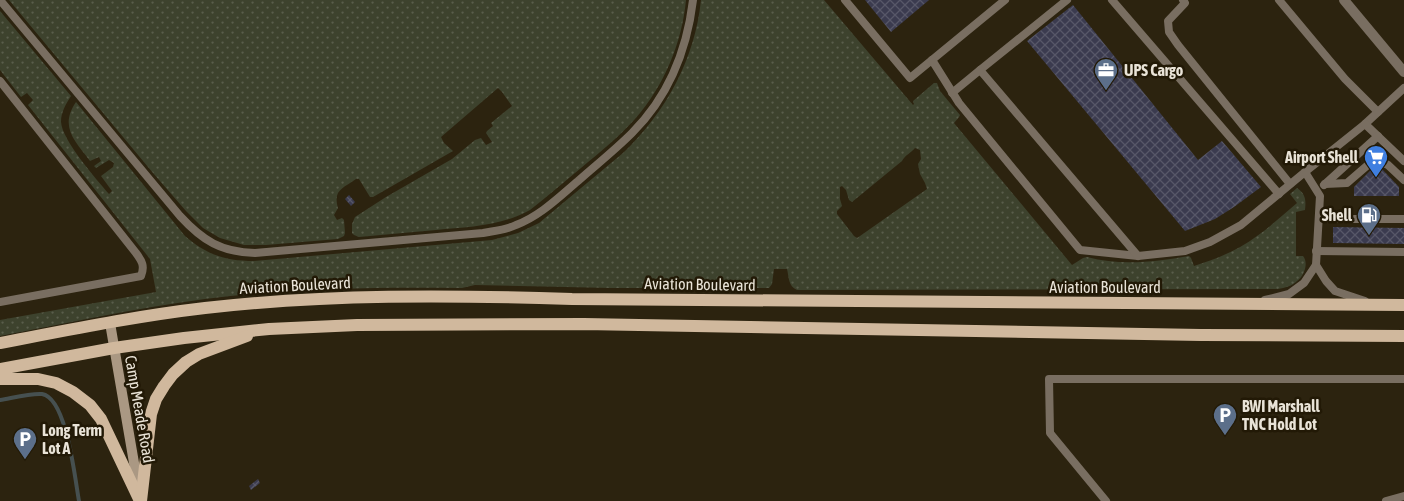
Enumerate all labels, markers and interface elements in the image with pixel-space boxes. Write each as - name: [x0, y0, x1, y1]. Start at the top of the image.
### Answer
- office icon: UPS Cargo: [1093, 57, 1119, 91]
- place label: UPS Cargo: [1124, 61, 1184, 79]
- supermarket icon: Airport Shell: [1363, 144, 1389, 178]
- place label: Airport Shell: [1284, 148, 1359, 166]
- fuel station icon: Shell: [1356, 202, 1382, 236]
- place label: Shell: [1322, 206, 1353, 224]
- street label: Aviation Boulevard: [239, 273, 351, 297]
- street label: Aviation Boulevard: [644, 274, 756, 294]
- street label: Aviation Boulevard: [1049, 278, 1161, 296]
- street label: Camp Meade Road: [121, 354, 158, 464]
- place label: BWI Marshall TNC Hold Lot: [1242, 397, 1320, 433]
- parking icon: BWI Marshall TNC Hold Lot: [1212, 402, 1238, 436]
- place label: Long Term Lot A: [42, 421, 102, 457]
- parking icon: Long Term Lot A: [12, 426, 38, 460]

